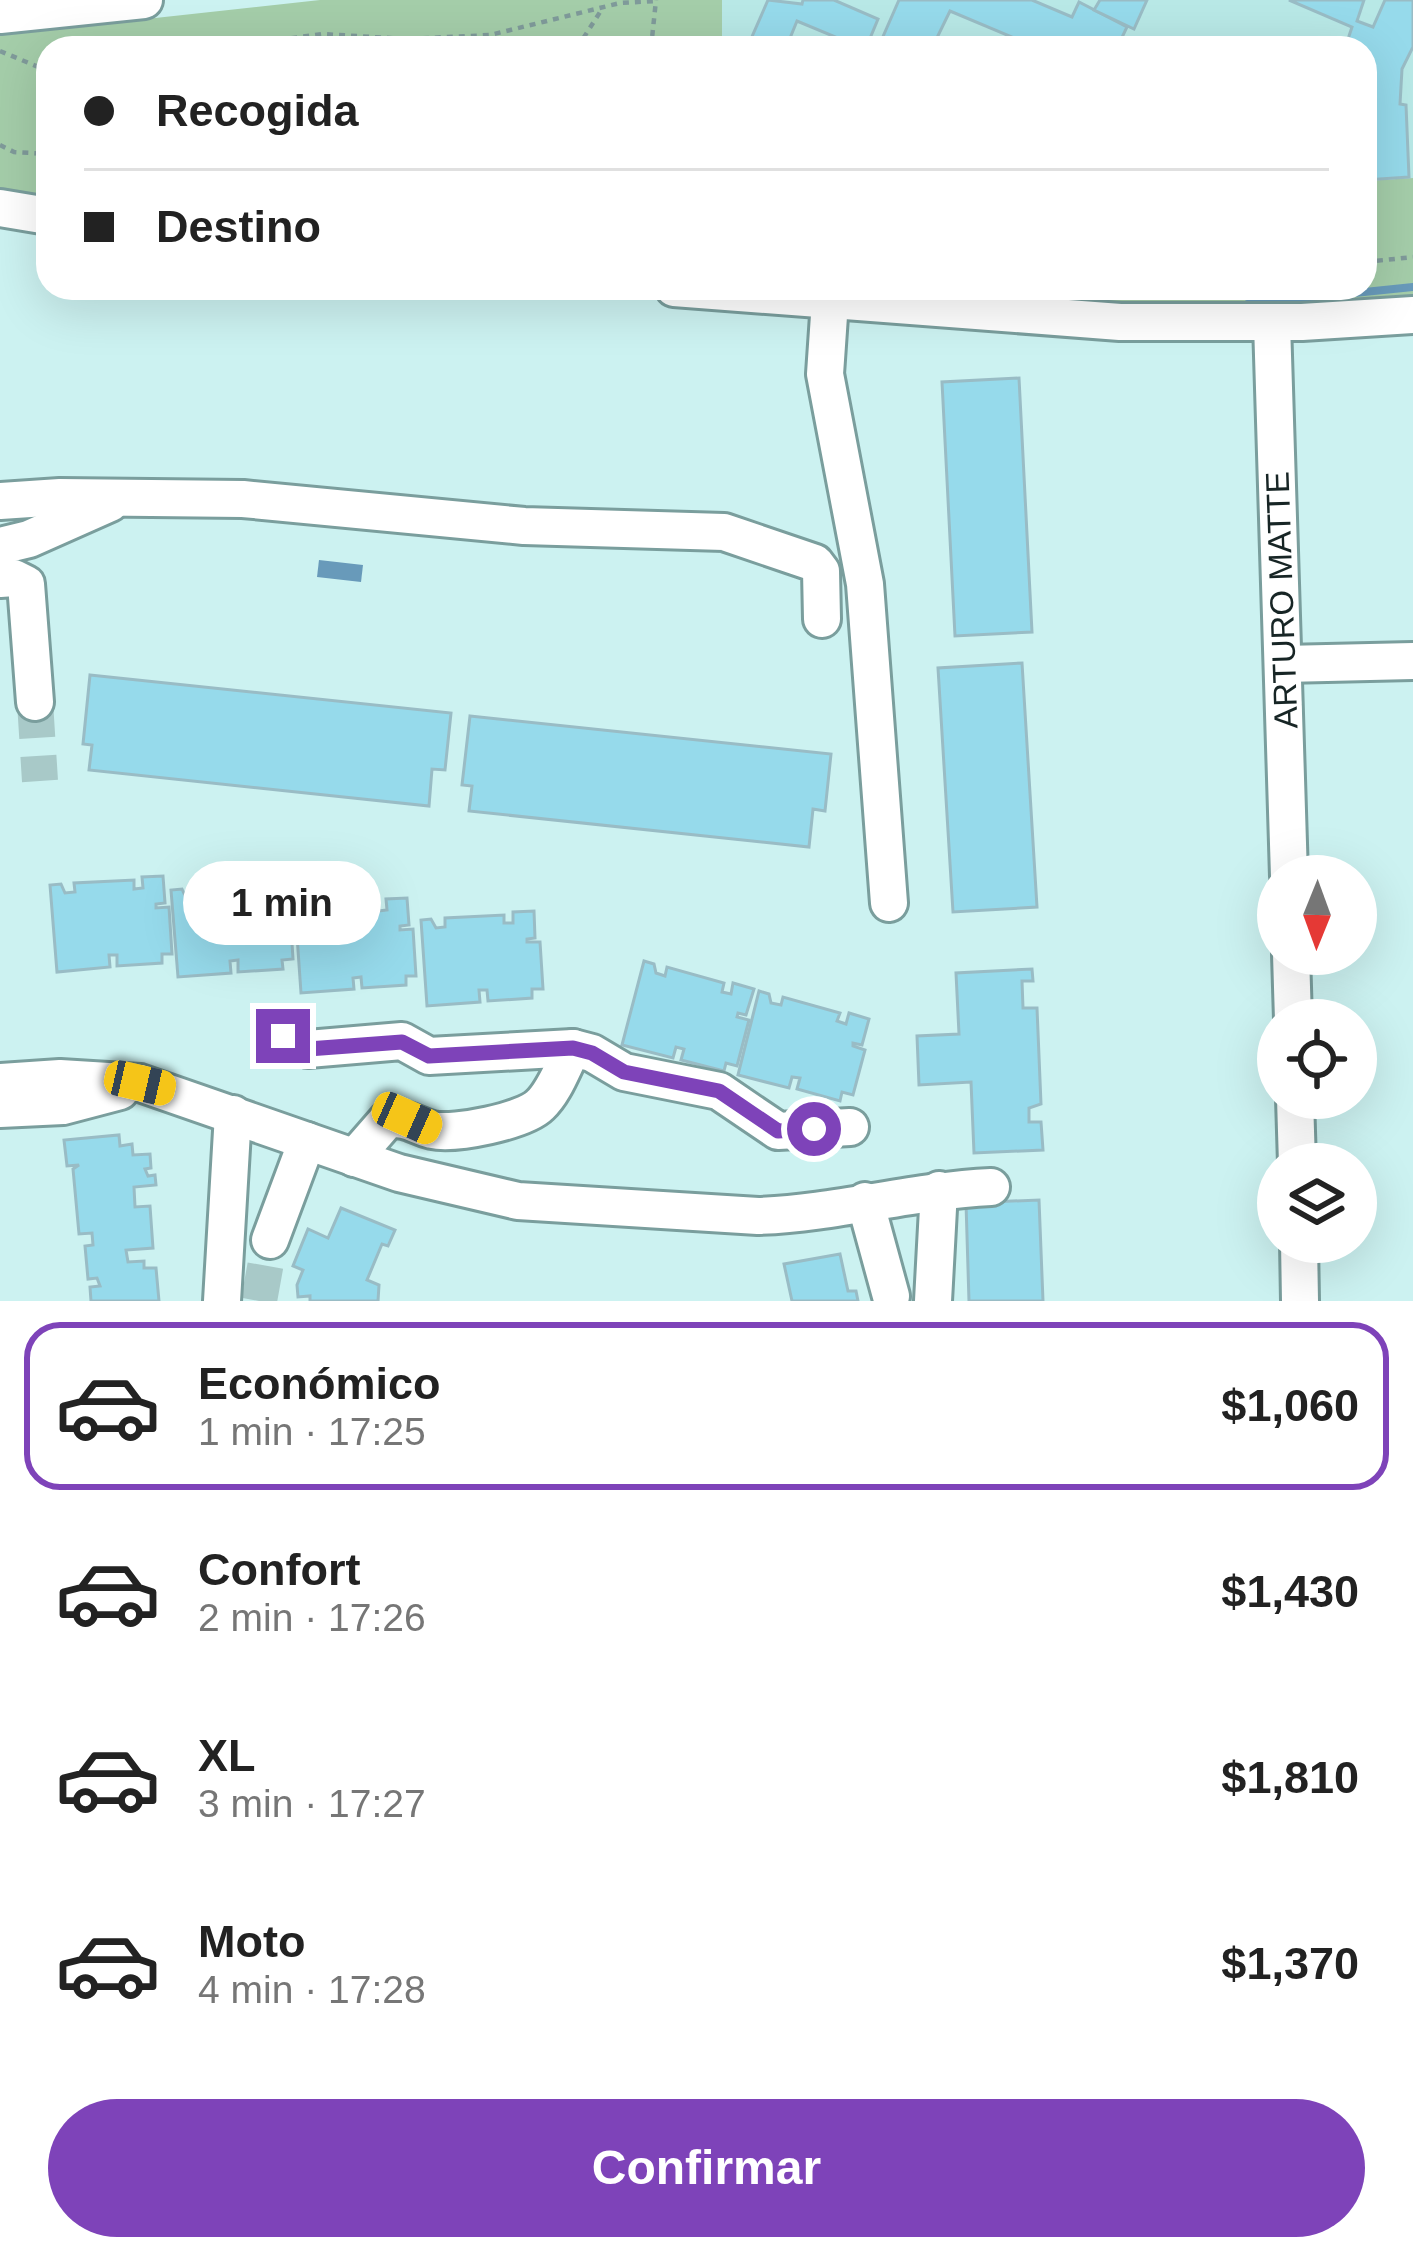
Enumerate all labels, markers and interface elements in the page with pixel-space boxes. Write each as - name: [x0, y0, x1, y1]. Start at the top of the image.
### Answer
- text: Recogida: [156, 85, 359, 136]
- text: Destino: [156, 201, 321, 252]
- street label: ARTURO MATTE: [1259, 471, 1304, 729]
- north arrow: [1257, 855, 1377, 975]
- map controls: [1257, 855, 1377, 1263]
- callout: 1 min: [184, 862, 382, 946]
- text: 1 min: [231, 881, 333, 924]
- button: locate: [1257, 999, 1377, 1119]
- route end: [256, 1009, 310, 1063]
- car: [101, 1057, 179, 1109]
- car: [367, 1087, 447, 1149]
- route start: [787, 1102, 841, 1156]
- button: layers: [1257, 1143, 1377, 1263]
- icon: car: [54, 1352, 162, 1460]
- text: Económico: [198, 1358, 441, 1409]
- text: $1,060: [1221, 1380, 1359, 1431]
- text: 1 min · 17:25: [198, 1410, 426, 1453]
- icon: car: [54, 1538, 162, 1646]
- text: Confort: [198, 1544, 360, 1595]
- text: $1,430: [1221, 1566, 1359, 1617]
- text: 2 min · 17:26: [198, 1596, 426, 1639]
- icon: car: [54, 1724, 162, 1832]
- text: XL: [198, 1730, 256, 1781]
- text: $1,810: [1221, 1752, 1359, 1803]
- text: 3 min · 17:27: [198, 1782, 426, 1825]
- icon: car: [54, 1910, 162, 2018]
- text: Moto: [198, 1916, 305, 1967]
- text: $1,370: [1221, 1938, 1359, 1989]
- text: 4 min · 17:28: [198, 1968, 426, 2011]
- button: Confirmar: [48, 2099, 1365, 2237]

